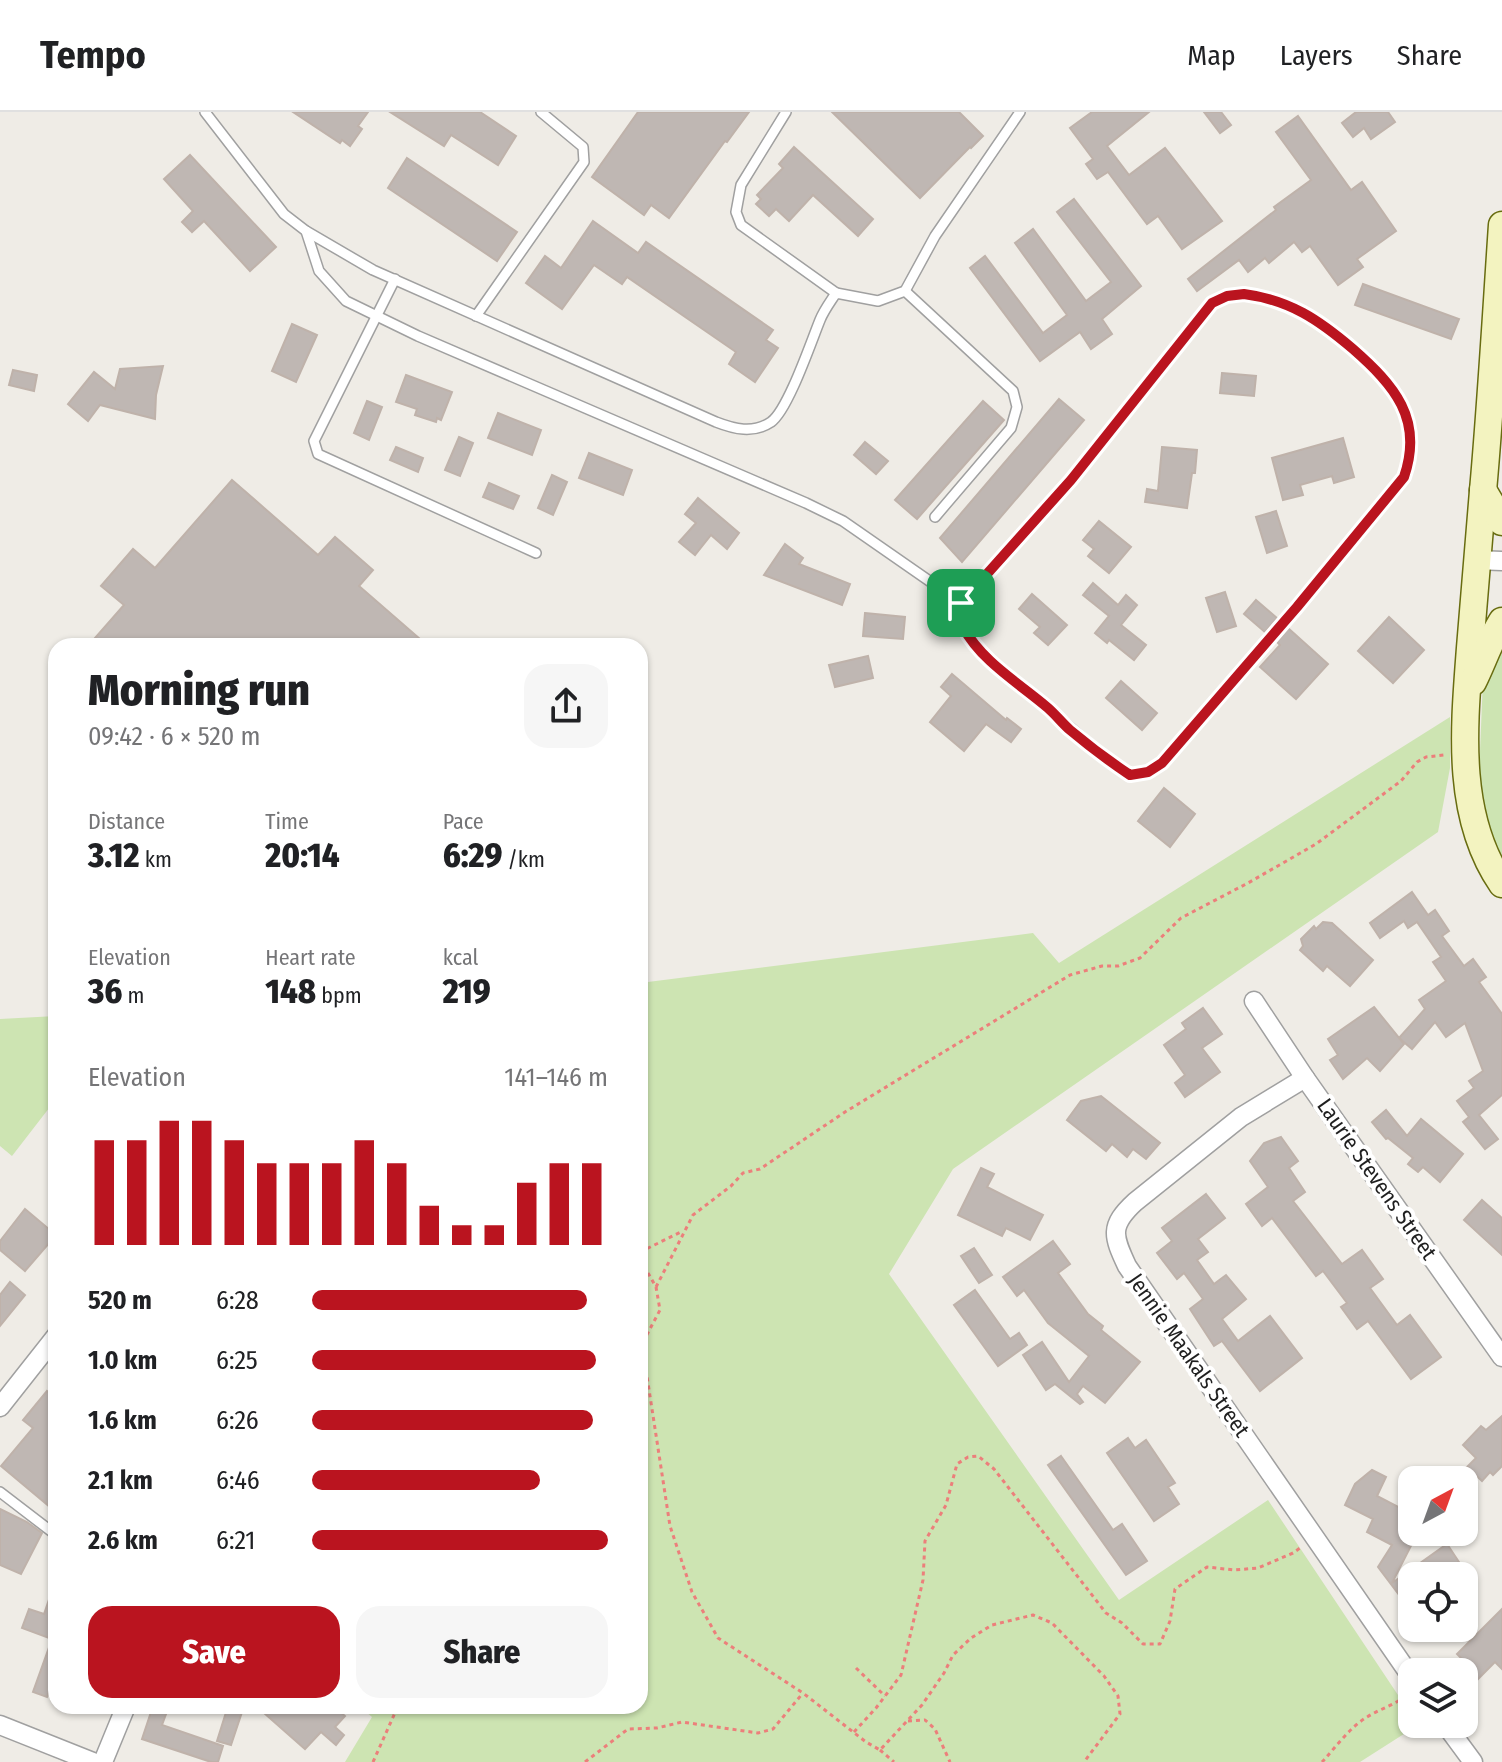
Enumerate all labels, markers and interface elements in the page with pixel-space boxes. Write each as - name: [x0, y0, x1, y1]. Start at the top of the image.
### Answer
- text: Tempo: [40, 32, 146, 78]
- text: Map: [1187, 39, 1236, 72]
- text: Layers: [1280, 39, 1353, 72]
- text: Share: [1397, 39, 1462, 72]
- pin: [927, 569, 995, 637]
- icon: arrive: [939, 581, 983, 625]
- text: Morning run: [88, 664, 310, 717]
- button: share: [524, 664, 608, 748]
- text: 09:42 · 6 × 520 m: [88, 721, 260, 752]
- text: Distance: [88, 808, 165, 835]
- text: Time: [265, 808, 309, 835]
- text: Pace: [443, 808, 484, 835]
- text: 3.12: [88, 835, 139, 876]
- text: 20:14: [265, 835, 339, 876]
- text: 6:29: [443, 835, 502, 876]
- text: km: [139, 846, 172, 873]
- text: /km: [502, 846, 545, 873]
- text: Elevation: [88, 944, 171, 971]
- text: Heart rate: [265, 944, 356, 971]
- text: kcal: [443, 944, 478, 971]
- text: 36: [88, 971, 122, 1012]
- text: 148: [265, 971, 316, 1012]
- text: 219: [443, 971, 491, 1012]
- text: m: [122, 982, 145, 1009]
- text: bpm: [316, 982, 362, 1009]
- text: Elevation: [88, 1062, 186, 1093]
- text: 141–146 m: [504, 1062, 608, 1093]
- street label: Laurie Stevens Street: [1311, 1093, 1443, 1265]
- street label: Jennie Maakals Street: [1122, 1268, 1256, 1443]
- text: 520 m: [88, 1285, 152, 1316]
- text: 6:28: [216, 1285, 259, 1316]
- text: 1.0 km: [88, 1345, 157, 1376]
- text: 6:25: [216, 1345, 258, 1376]
- text: 1.6 km: [88, 1405, 157, 1436]
- text: 6:26: [216, 1405, 259, 1436]
- text: 2.1 km: [88, 1465, 153, 1496]
- text: 6:46: [216, 1465, 260, 1496]
- north arrow: [1398, 1466, 1478, 1546]
- map controls: [1398, 1466, 1478, 1738]
- text: 2.6 km: [88, 1525, 158, 1556]
- text: 6:21: [216, 1525, 255, 1556]
- button: locate: [1398, 1562, 1478, 1642]
- button: Save: [88, 1606, 340, 1698]
- button: Share: [356, 1606, 608, 1698]
- button: layers: [1398, 1658, 1478, 1738]

